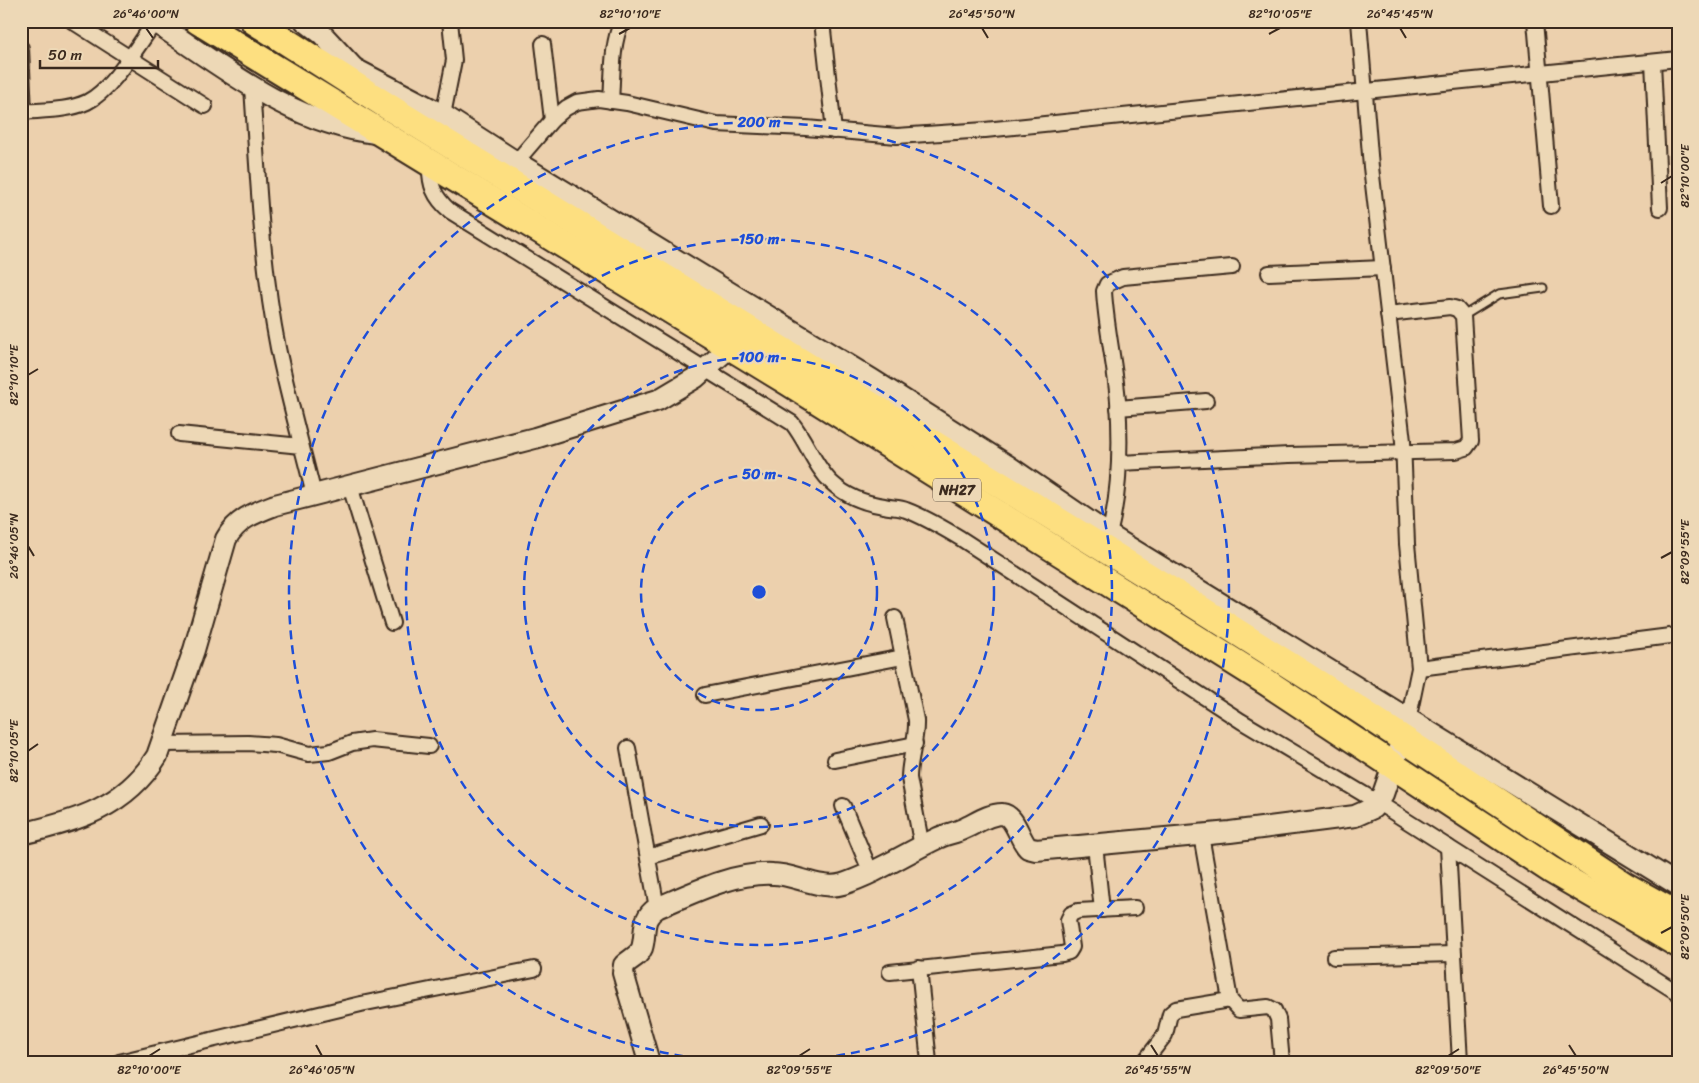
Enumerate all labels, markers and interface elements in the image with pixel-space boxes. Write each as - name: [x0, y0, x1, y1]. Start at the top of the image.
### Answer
- text: 26°46'00"N: [113, 3, 180, 25]
- text: 82°10'10"E: [600, 3, 662, 25]
- text: 26°45'50"N: [949, 3, 1016, 25]
- text: 82°10'05"E: [1248, 3, 1313, 25]
- text: 26°45'45"N: [1367, 3, 1434, 25]
- scale bar: [40, 38, 158, 70]
- text: 50 m: [48, 42, 83, 68]
- text: 200 m: [736, 109, 781, 135]
- text: 82°10'00"E: [1674, 143, 1696, 208]
- text: 150 m: [739, 226, 780, 252]
- text: 82°10'10"E: [3, 343, 25, 405]
- text: 100 m: [739, 344, 780, 370]
- text: 50 m: [742, 461, 777, 487]
- road number: NH27: [933, 478, 981, 502]
- text: 26°46'05"N: [3, 512, 25, 579]
- text: 82°09'55"E: [1674, 518, 1696, 585]
- centre of rings: [750, 583, 768, 601]
- text: 82°10'05"E: [3, 718, 25, 783]
- text: 82°09'50"E: [1674, 893, 1696, 960]
- text: 82°10'00"E: [117, 1059, 182, 1081]
- text: 26°46'05"N: [289, 1059, 356, 1081]
- text: 82°09'55"E: [766, 1059, 833, 1081]
- text: 26°45'55"N: [1125, 1059, 1192, 1081]
- text: 82°09'50"E: [1415, 1059, 1482, 1081]
- text: 26°45'50"N: [1543, 1059, 1610, 1081]

